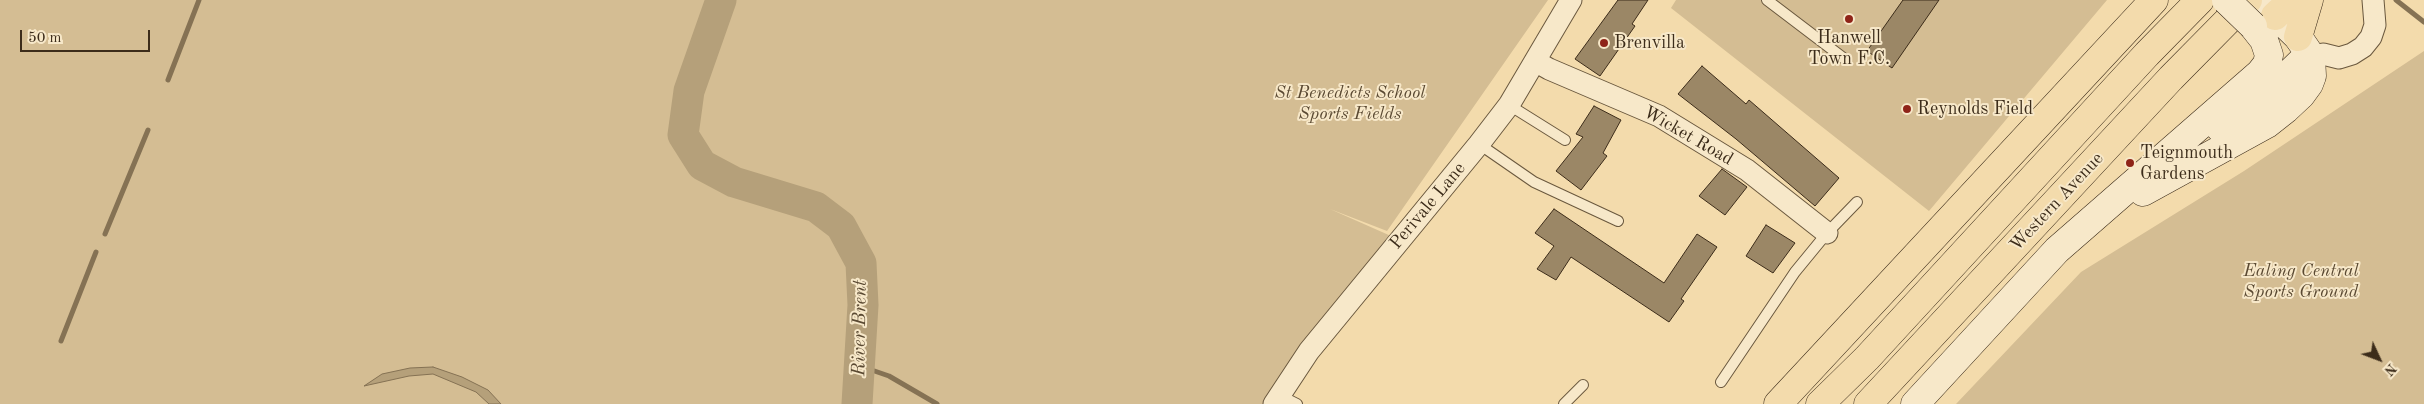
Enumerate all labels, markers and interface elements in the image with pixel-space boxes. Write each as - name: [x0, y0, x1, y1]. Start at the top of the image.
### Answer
- marker: Hanwell Town F.C.: [1843, 13, 1855, 25]
- scale bar: [22, 20, 152, 52]
- place label: Hanwell Town F.C.: [1808, 27, 1890, 70]
- text: 50 m: [28, 31, 62, 46]
- place label: Brenvilla: [1614, 32, 1685, 54]
- marker: Brenvilla: [1598, 37, 1610, 49]
- park label: St Benedicts School Sports Fields: [1275, 82, 1425, 125]
- place label: Reynolds Field: [1917, 98, 2033, 120]
- street label: Wicket Road: [1639, 102, 1737, 170]
- marker: Reynolds Field: [1901, 103, 1913, 115]
- place label: Teignmouth Gardens: [2140, 142, 2233, 184]
- street label: Western Avenue: [2006, 148, 2108, 256]
- marker: Teignmouth Gardens: [2124, 157, 2136, 169]
- street label: Perivale Lane: [1385, 158, 1471, 254]
- park label: Ealing Central Sports Ground: [2243, 260, 2359, 302]
- water label: River Brent: [848, 280, 872, 376]
- north arrow: [2354, 334, 2404, 384]
- text: N: [2381, 361, 2399, 378]

